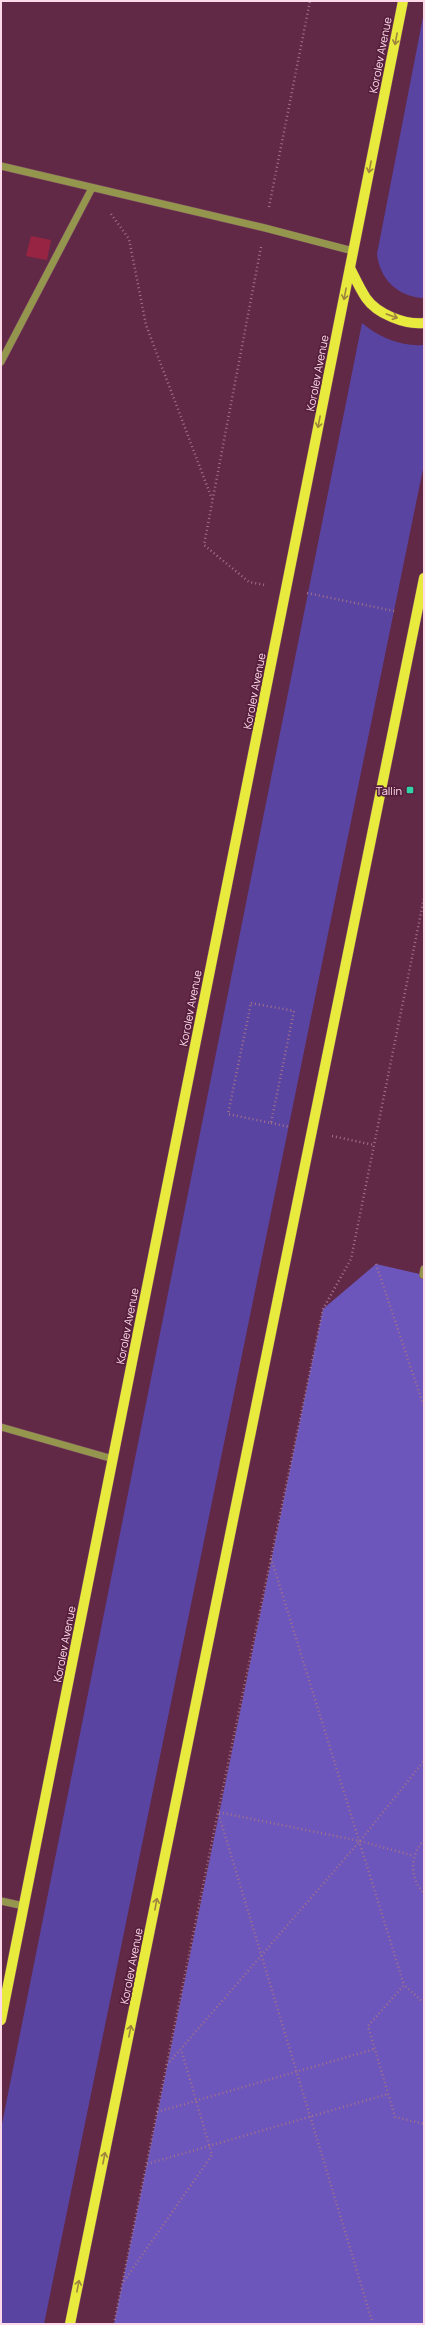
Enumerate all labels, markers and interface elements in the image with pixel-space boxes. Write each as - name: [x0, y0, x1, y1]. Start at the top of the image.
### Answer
- street label: Korolev Avenue: [365, 15, 395, 94]
- one-way arrow: [391, 32, 399, 45]
- one-way arrow: [366, 160, 374, 173]
- one-way arrow: [340, 287, 348, 300]
- one-way arrow: [386, 313, 398, 321]
- street label: Korolev Avenue: [302, 333, 332, 412]
- one-way arrow: [315, 415, 323, 428]
- street label: Korolev Avenue: [239, 651, 269, 730]
- place label: Tallin: [376, 783, 402, 798]
- marker: Tallin: [405, 785, 415, 795]
- street label: Korolev Avenue: [175, 968, 205, 1047]
- street label: Korolev Avenue: [112, 1286, 142, 1365]
- street label: Korolev Avenue: [49, 1604, 79, 1683]
- one-way arrow: [152, 1897, 160, 1910]
- street label: Korolev Avenue: [116, 1926, 146, 2005]
- one-way arrow: [126, 2025, 134, 2038]
- one-way arrow: [100, 2152, 108, 2165]
- one-way arrow: [75, 2280, 83, 2293]

